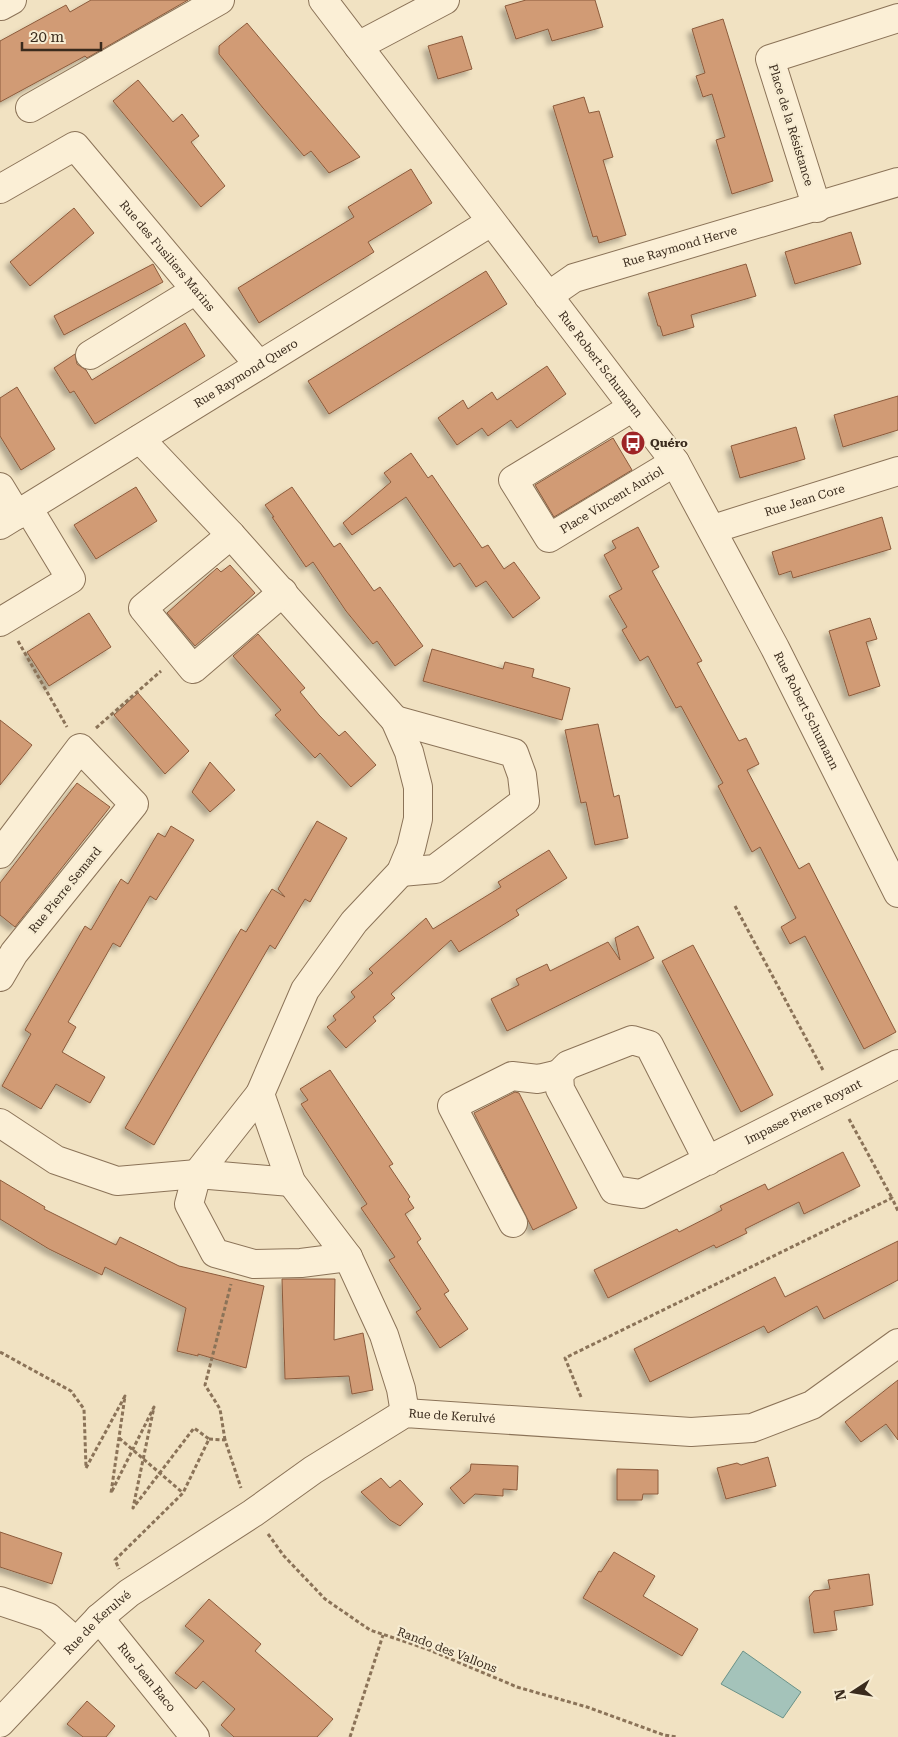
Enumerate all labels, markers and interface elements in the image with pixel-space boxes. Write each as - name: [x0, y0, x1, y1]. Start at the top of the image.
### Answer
- scale bar: [22, 20, 101, 52]
- text: 20 m: [30, 28, 65, 46]
- street label: Place de la Résistance: [766, 62, 816, 188]
- street label: Rue des Fusiliers Marins: [117, 198, 218, 314]
- street label: Rue Raymond Herve: [621, 223, 739, 270]
- street label: Rue Robert Schumann: [556, 308, 646, 421]
- street label: Rue Raymond Quero: [191, 336, 300, 411]
- bus stop icon: Quéro: [620, 430, 646, 456]
- place label: Quéro: [650, 436, 688, 450]
- street label: Place Vincent Auriol: [557, 463, 666, 537]
- street label: Rue Jean Core: [763, 481, 847, 519]
- street label: Rue Robert Schumann: [771, 649, 842, 772]
- street label: Rue Pierre Semard: [26, 844, 104, 936]
- street label: Impasse Pierre Royant: [742, 1076, 865, 1147]
- street label: Rue de Kerulvé: [408, 1406, 496, 1426]
- street label: Rue de Kerulvé: [61, 1587, 134, 1658]
- street label: Rando des Vallons: [395, 1624, 499, 1676]
- street label: Rue Jean Baco: [115, 1640, 179, 1714]
- north arrow: [828, 1667, 878, 1717]
- text: N: [831, 1688, 849, 1702]

